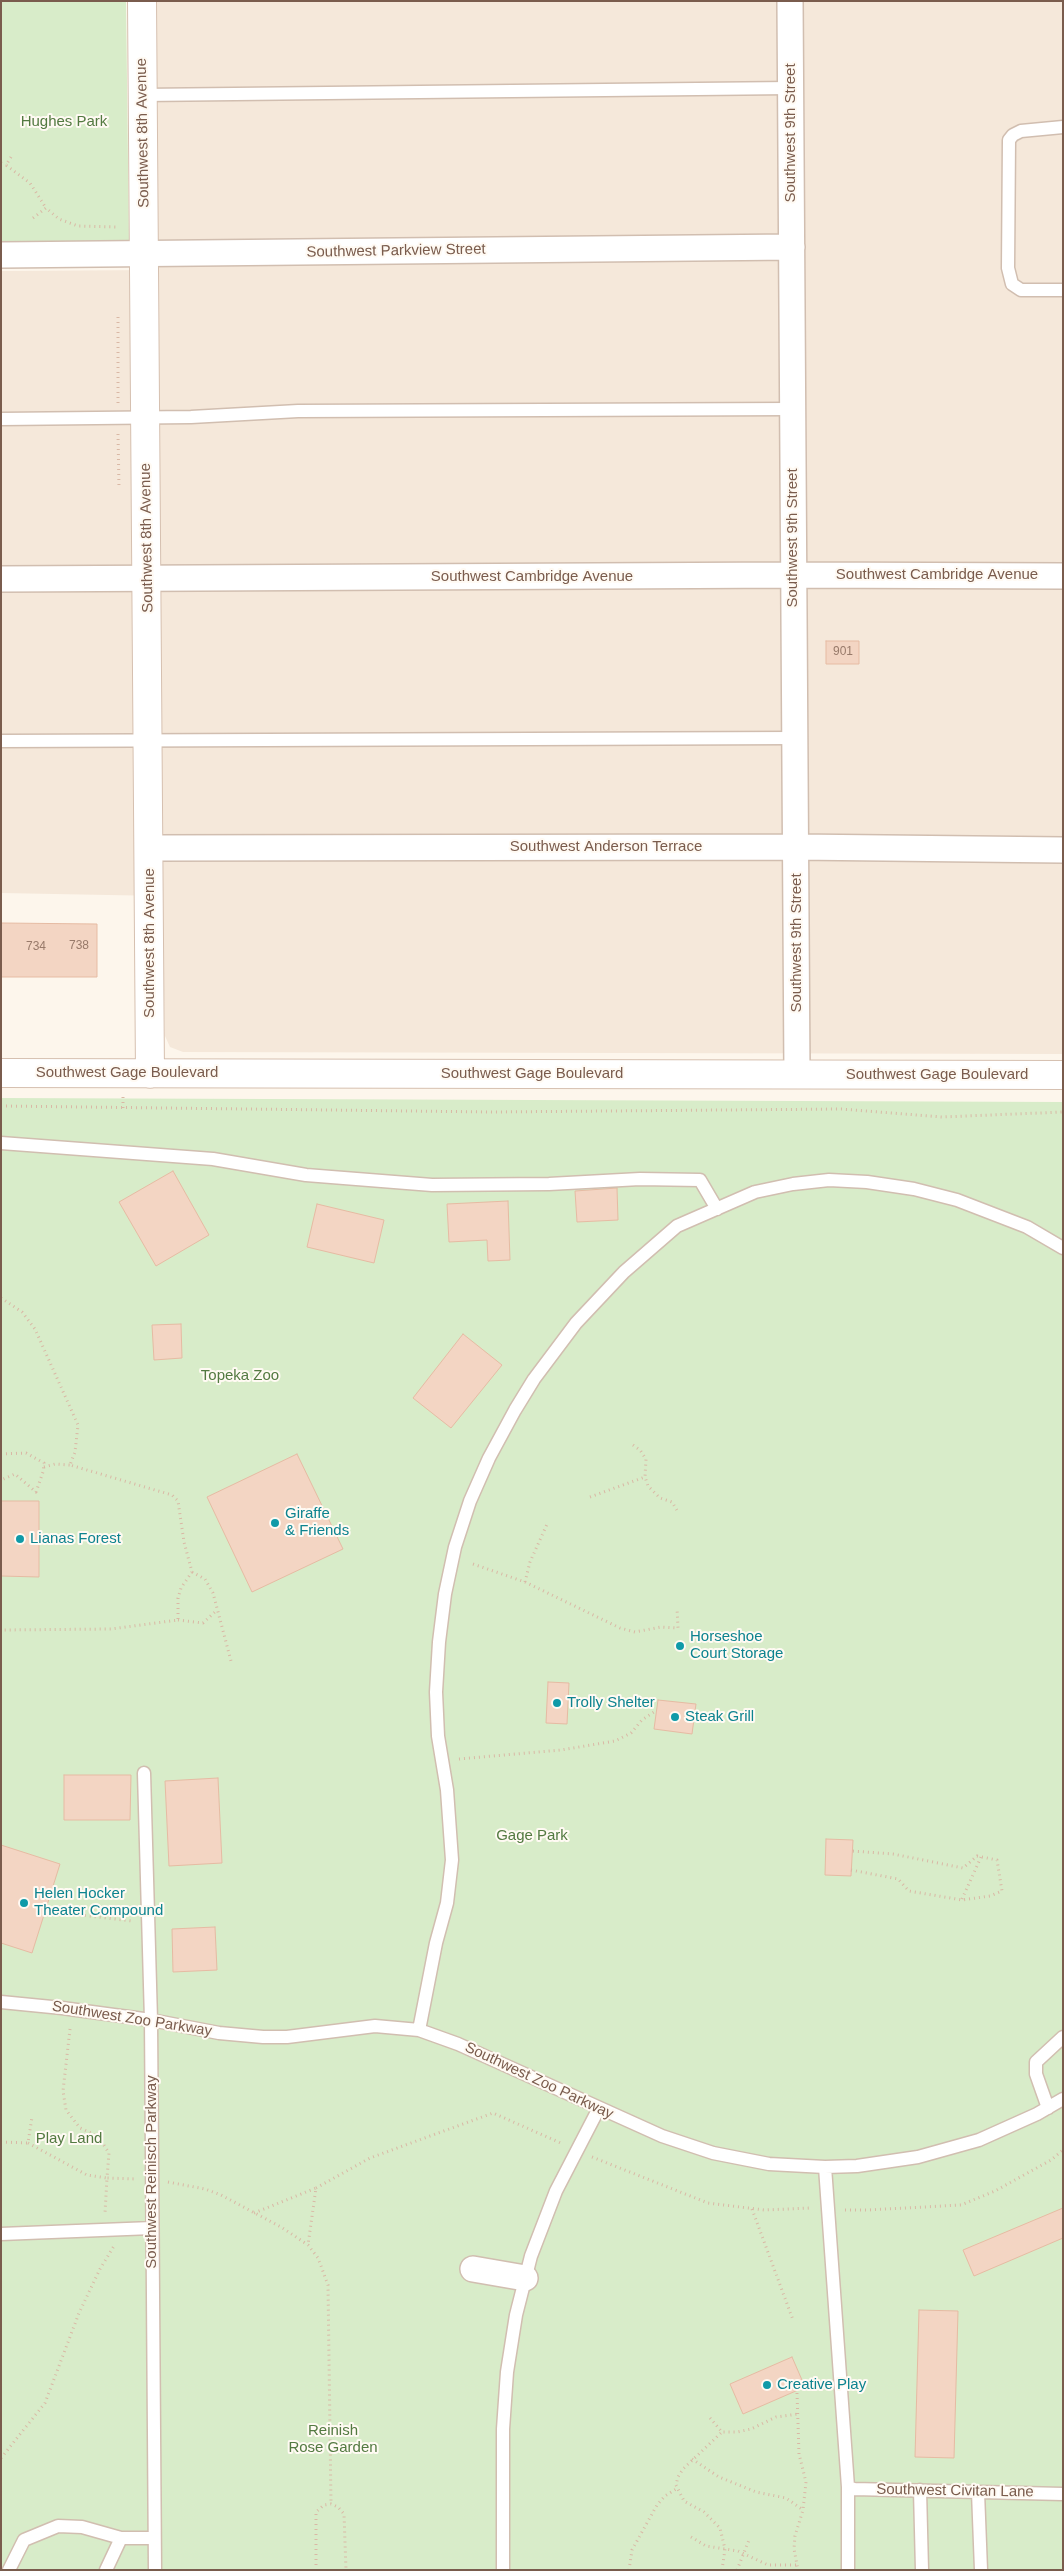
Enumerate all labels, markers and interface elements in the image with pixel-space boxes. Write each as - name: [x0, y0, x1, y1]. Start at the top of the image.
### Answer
- street label: Southwest 8th Avenue: [133, 58, 153, 208]
- street label: Southwest 9th Street: [782, 63, 800, 203]
- park label: Hughes Park: [21, 113, 107, 131]
- street label: Southwest Parkview Street: [306, 240, 486, 262]
- street label: Southwest 8th Avenue: [137, 463, 157, 613]
- street label: Southwest 9th Street: [784, 468, 802, 608]
- street label: Southwest Cambridge Avenue: [836, 566, 1038, 584]
- street label: Southwest Cambridge Avenue: [431, 568, 633, 586]
- house number: 901: [833, 645, 853, 659]
- street label: Southwest Anderson Terrace: [510, 838, 702, 856]
- street label: Southwest 8th Avenue: [141, 868, 159, 1018]
- street label: Southwest 9th Street: [788, 873, 806, 1013]
- house number: 738: [69, 939, 89, 953]
- house number: 734: [26, 940, 46, 954]
- street label: Southwest Gage Boulevard: [36, 1064, 218, 1082]
- street label: Southwest Gage Boulevard: [441, 1065, 623, 1083]
- street label: Southwest Gage Boulevard: [846, 1066, 1028, 1084]
- park label: Topeka Zoo: [201, 1367, 279, 1385]
- place label: Giraffe & Friends: [285, 1505, 349, 1540]
- marker: Giraffe & Friends: [269, 1517, 281, 1529]
- place label: Lianas Forest: [30, 1530, 121, 1548]
- marker: Lianas Forest: [14, 1533, 26, 1545]
- place label: Horseshoe Court Storage: [690, 1628, 783, 1663]
- marker: Horseshoe Court Storage: [674, 1640, 686, 1652]
- place label: Trolly Shelter: [567, 1694, 655, 1712]
- marker: Trolly Shelter: [551, 1697, 563, 1709]
- place label: Steak Grill: [685, 1708, 754, 1726]
- marker: Steak Grill: [669, 1711, 681, 1723]
- park label: Gage Park: [496, 1827, 568, 1845]
- place label: Helen Hocker Theater Compound: [34, 1885, 163, 1920]
- marker: Helen Hocker Theater Compound: [18, 1897, 30, 1909]
- street label: Southwest Zoo Parkway: [51, 1997, 213, 2041]
- street label: Southwest Zoo Parkway: [462, 2039, 616, 2123]
- street label: Southwest Reinisch Parkway: [143, 2075, 161, 2269]
- park label: Play Land: [36, 2130, 102, 2148]
- place label: Creative Play: [777, 2376, 866, 2394]
- marker: Creative Play: [761, 2379, 773, 2391]
- park label: Reinish Rose Garden: [288, 2422, 378, 2457]
- street label: Southwest Civitan Lane: [876, 2481, 1034, 2501]

